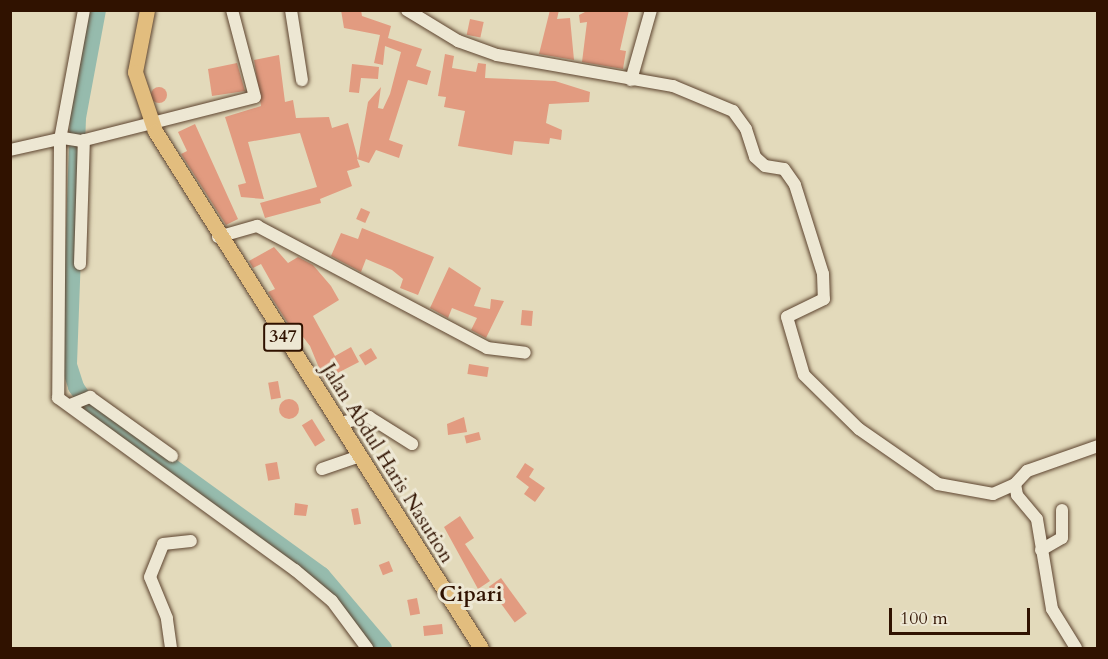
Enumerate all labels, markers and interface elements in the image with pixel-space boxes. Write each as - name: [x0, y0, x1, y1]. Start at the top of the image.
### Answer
- road number: 347: [262, 322, 304, 352]
- street label: Jalan Abdul Haris Nasution: [317, 359, 459, 567]
- district label: Cipari: [439, 582, 503, 608]
- scale bar: [892, 596, 1033, 634]
- text: 100 m: [900, 606, 948, 631]

